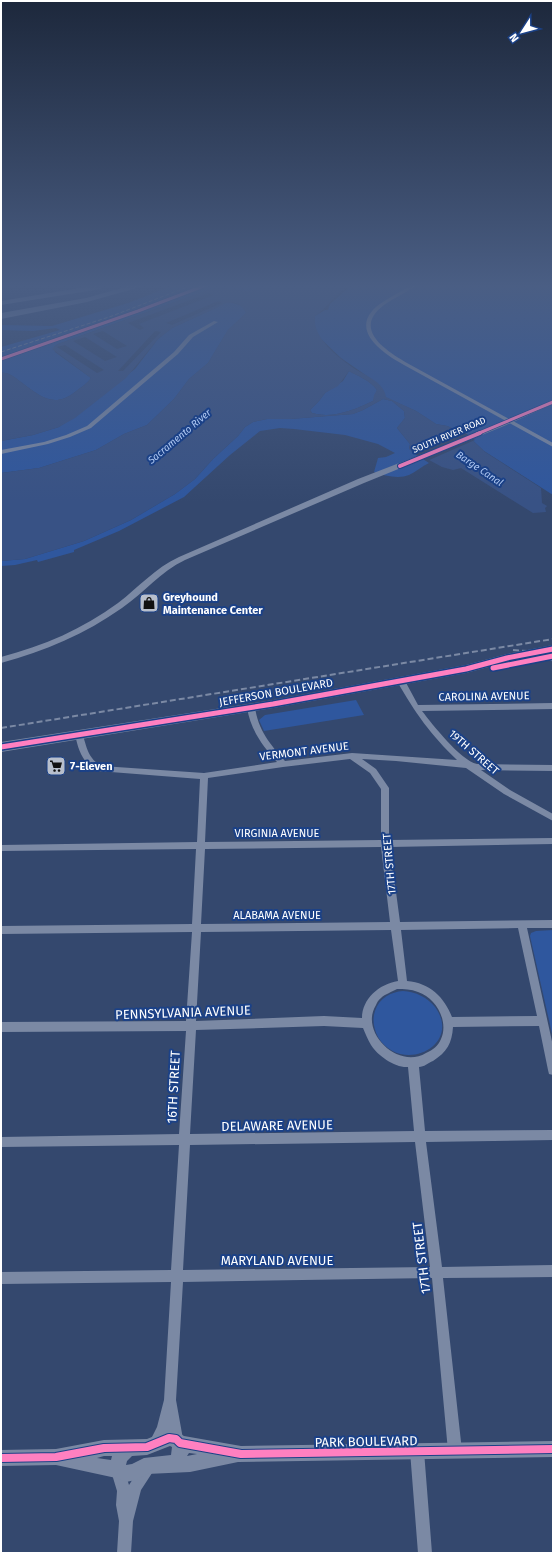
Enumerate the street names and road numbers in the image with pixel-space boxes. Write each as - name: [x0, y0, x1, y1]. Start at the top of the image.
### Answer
- street label: SOUTH RIVER ROAD: [411, 415, 487, 455]
- street label: JEFFERSON BOULEVARD: [218, 676, 334, 709]
- street label: CAROLINA AVENUE: [438, 689, 530, 704]
- street label: 19TH STREET: [446, 727, 502, 778]
- street label: VERMONT AVENUE: [259, 740, 349, 763]
- street label: VIRGINIA AVENUE: [235, 827, 320, 840]
- street label: 17TH STREET: [380, 833, 399, 895]
- street label: ALABAMA AVENUE: [233, 909, 321, 922]
- street label: PENNSYLVANIA AVENUE: [115, 1003, 251, 1022]
- street label: 16TH STREET: [164, 1050, 183, 1124]
- street label: DELAWARE AVENUE: [221, 1117, 333, 1134]
- street label: 17TH STREET: [410, 1221, 433, 1295]
- street label: MARYLAND AVENUE: [221, 1253, 333, 1268]
- street label: PARK BOULEVARD: [314, 1433, 418, 1450]

